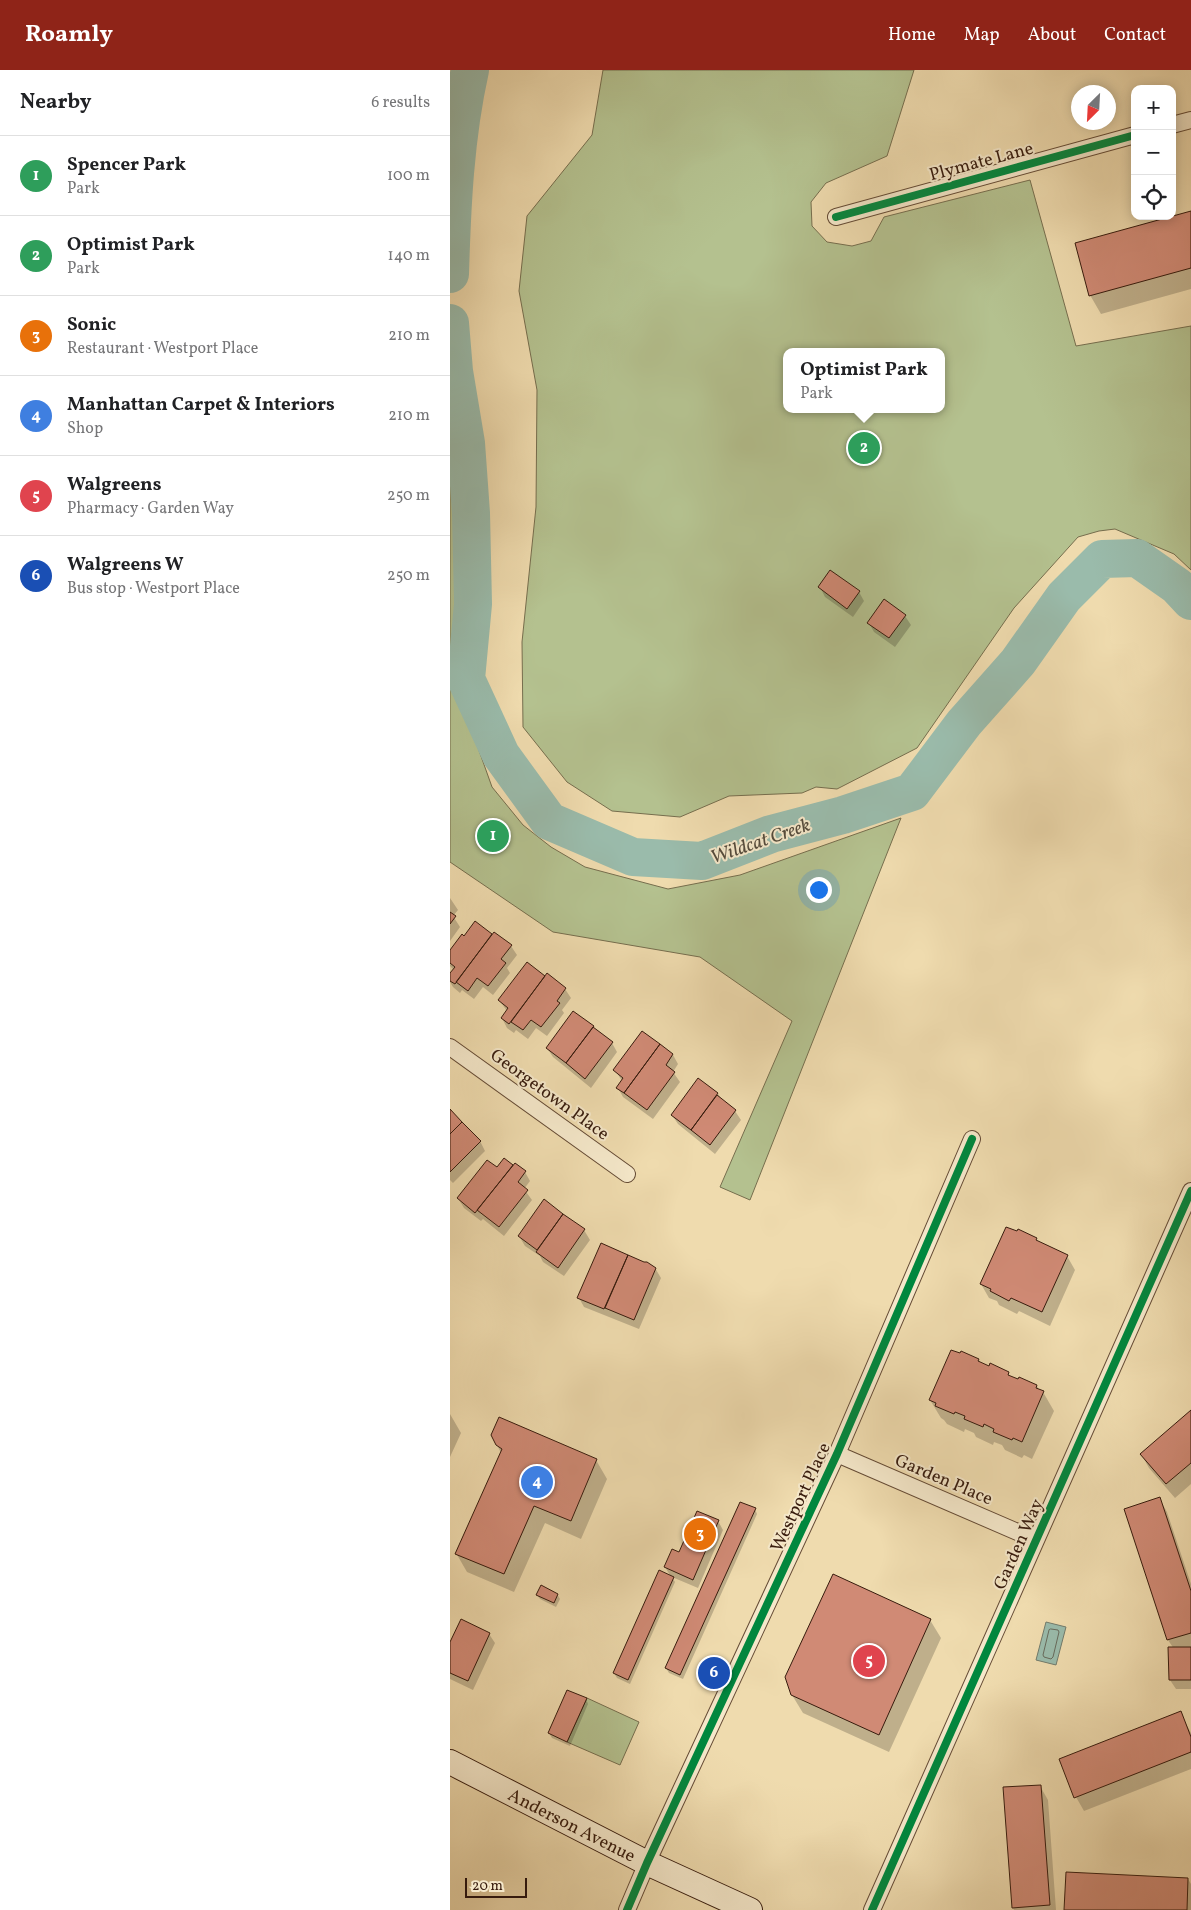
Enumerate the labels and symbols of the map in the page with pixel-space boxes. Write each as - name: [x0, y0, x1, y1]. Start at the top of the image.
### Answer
- north arrow: [1071, 85, 1116, 130]
- street label: Plymate Lane: [927, 137, 1036, 188]
- pin: 2: [848, 429, 880, 467]
- water label: Wildcat Creek: [707, 813, 814, 871]
- pin: 1: [477, 817, 509, 855]
- your location: [806, 877, 832, 903]
- street label: Georgetown Place: [484, 1043, 614, 1147]
- street label: Westport Place: [765, 1439, 838, 1556]
- street label: Garden Place: [891, 1449, 996, 1512]
- pin: 4: [521, 1463, 553, 1501]
- street label: Garden Way: [988, 1495, 1051, 1594]
- pin: 3: [684, 1515, 716, 1553]
- pin: 5: [853, 1642, 885, 1680]
- pin: 6: [698, 1654, 730, 1692]
- street label: Anderson Avenue: [503, 1783, 639, 1869]
- scale bar: [465, 1875, 528, 1898]

